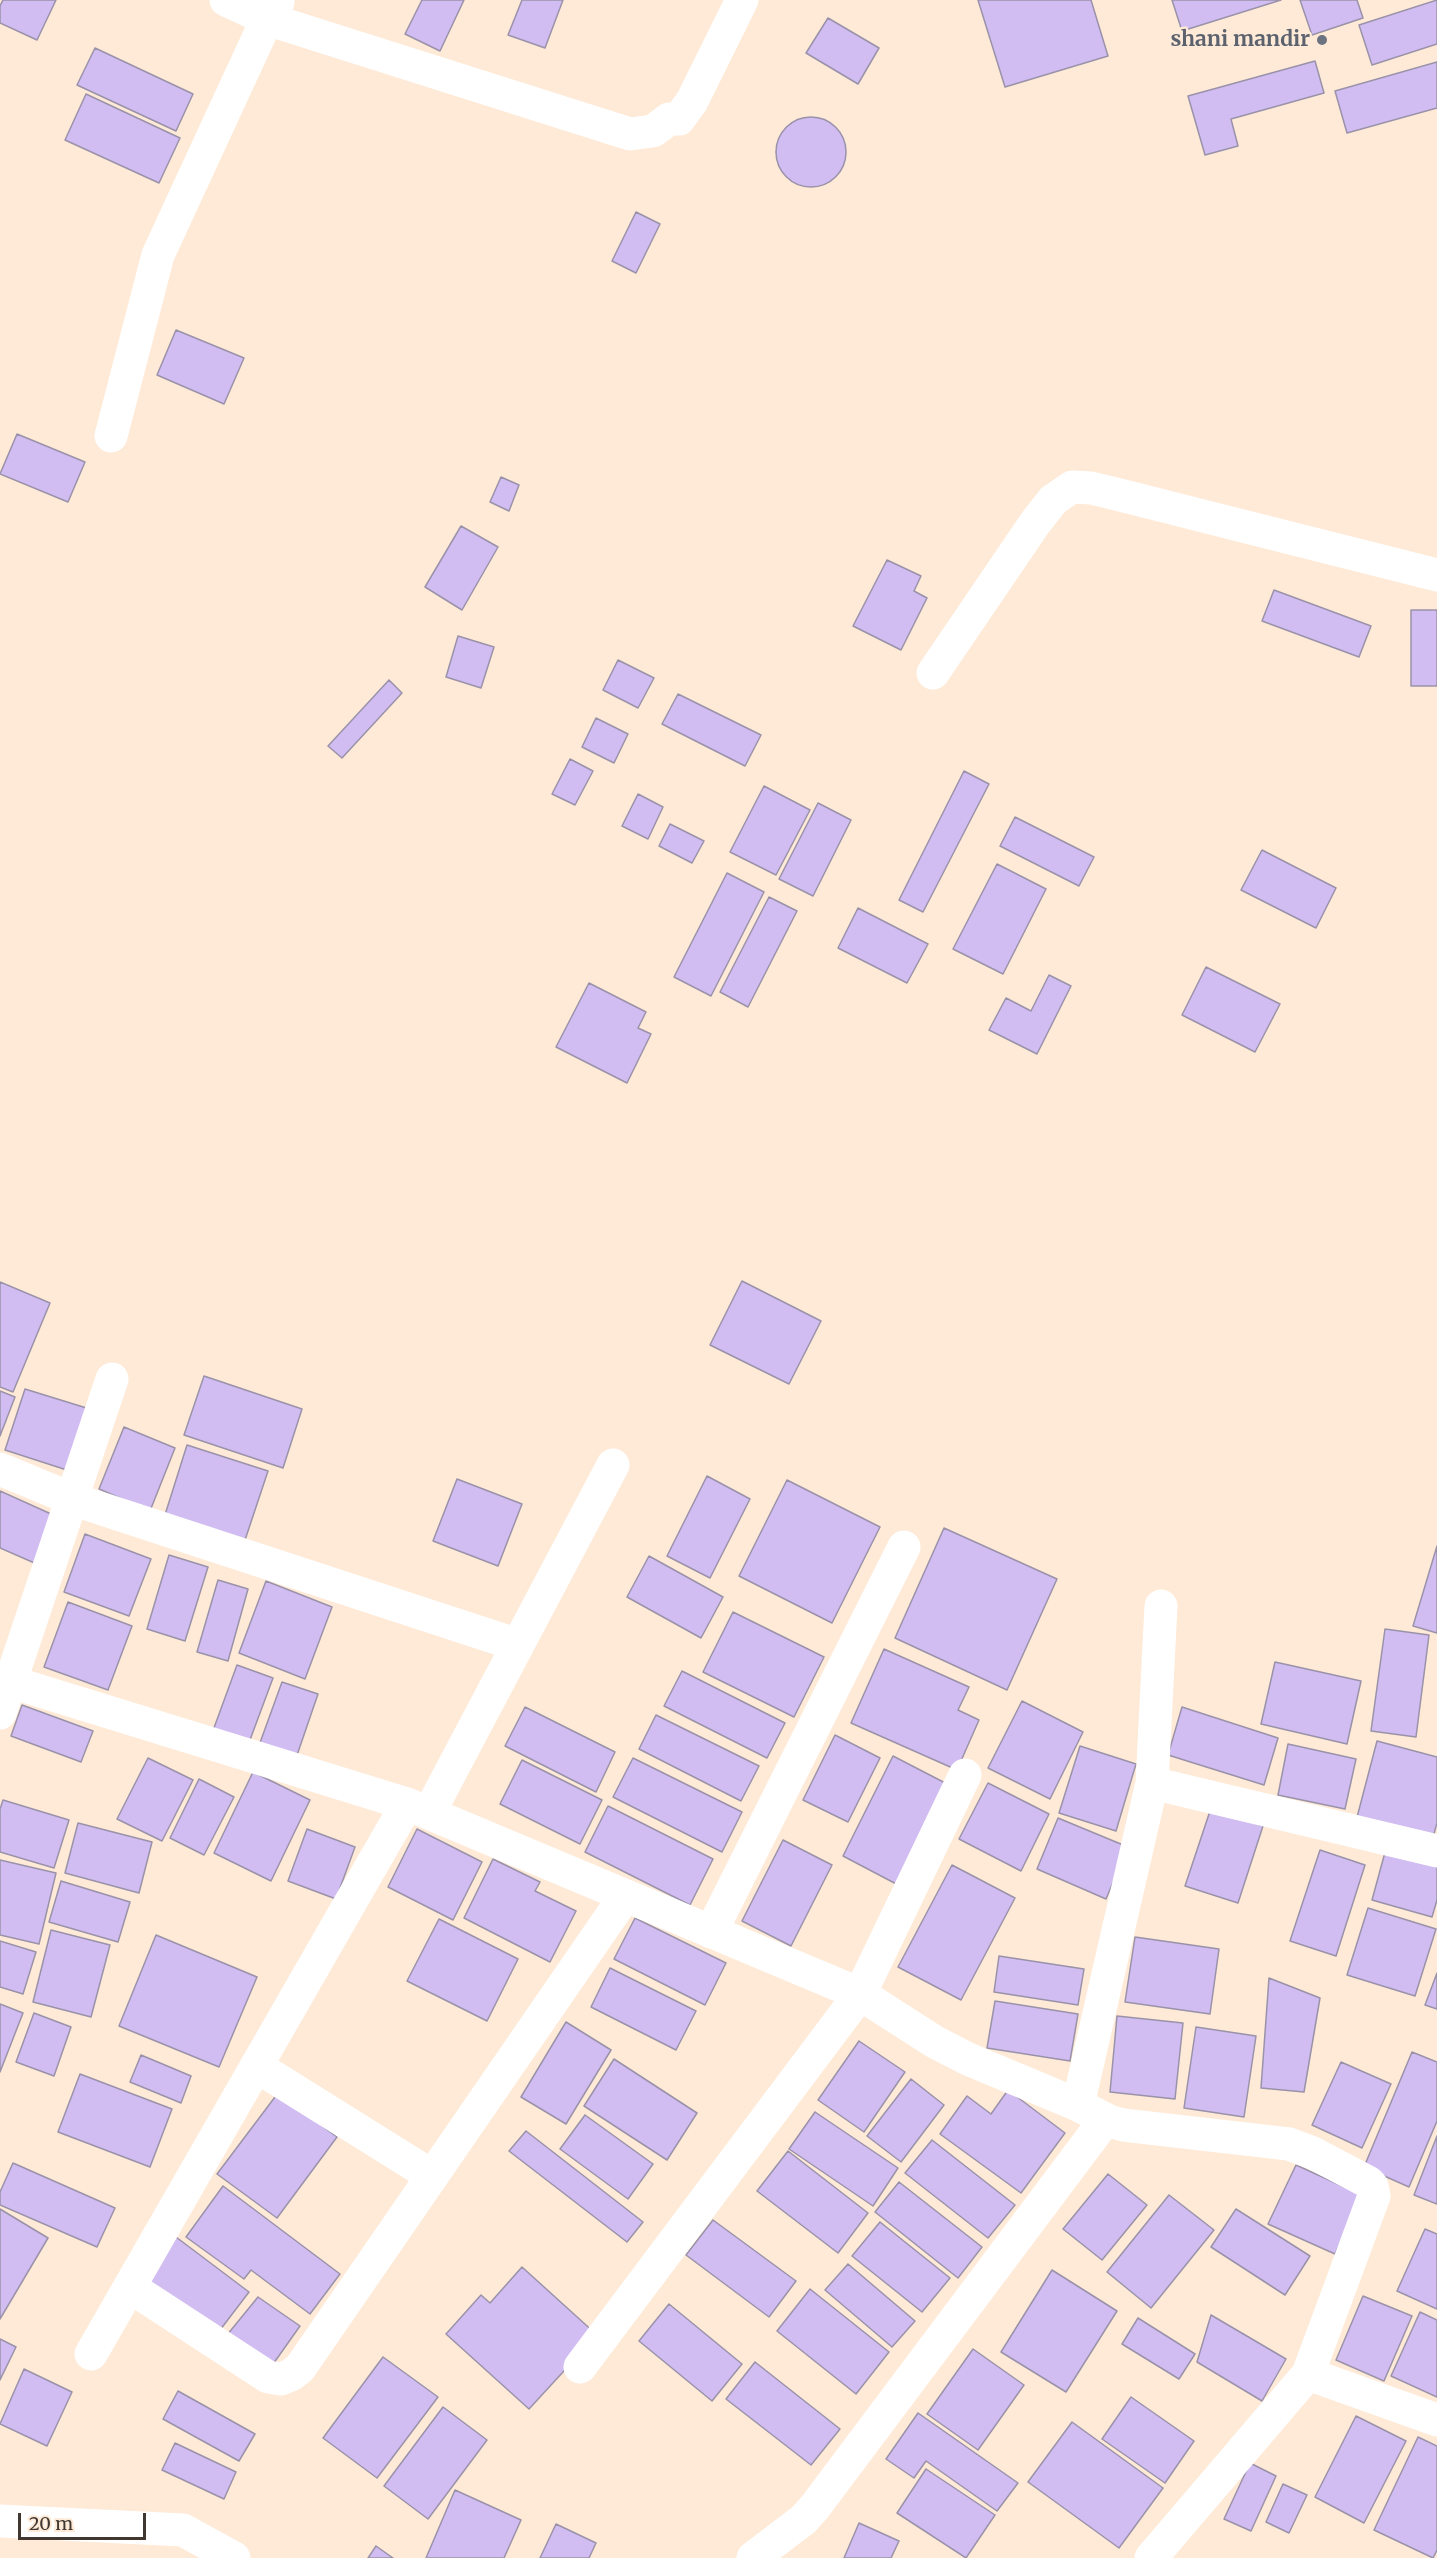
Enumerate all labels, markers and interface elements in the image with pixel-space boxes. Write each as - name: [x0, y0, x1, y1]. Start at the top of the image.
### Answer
- place label: shani mandir: [1170, 27, 1310, 53]
- marker: shani mandir: [1315, 33, 1329, 47]
- scale bar: [21, 2501, 148, 2539]
- text: 20 m: [29, 2512, 73, 2535]

